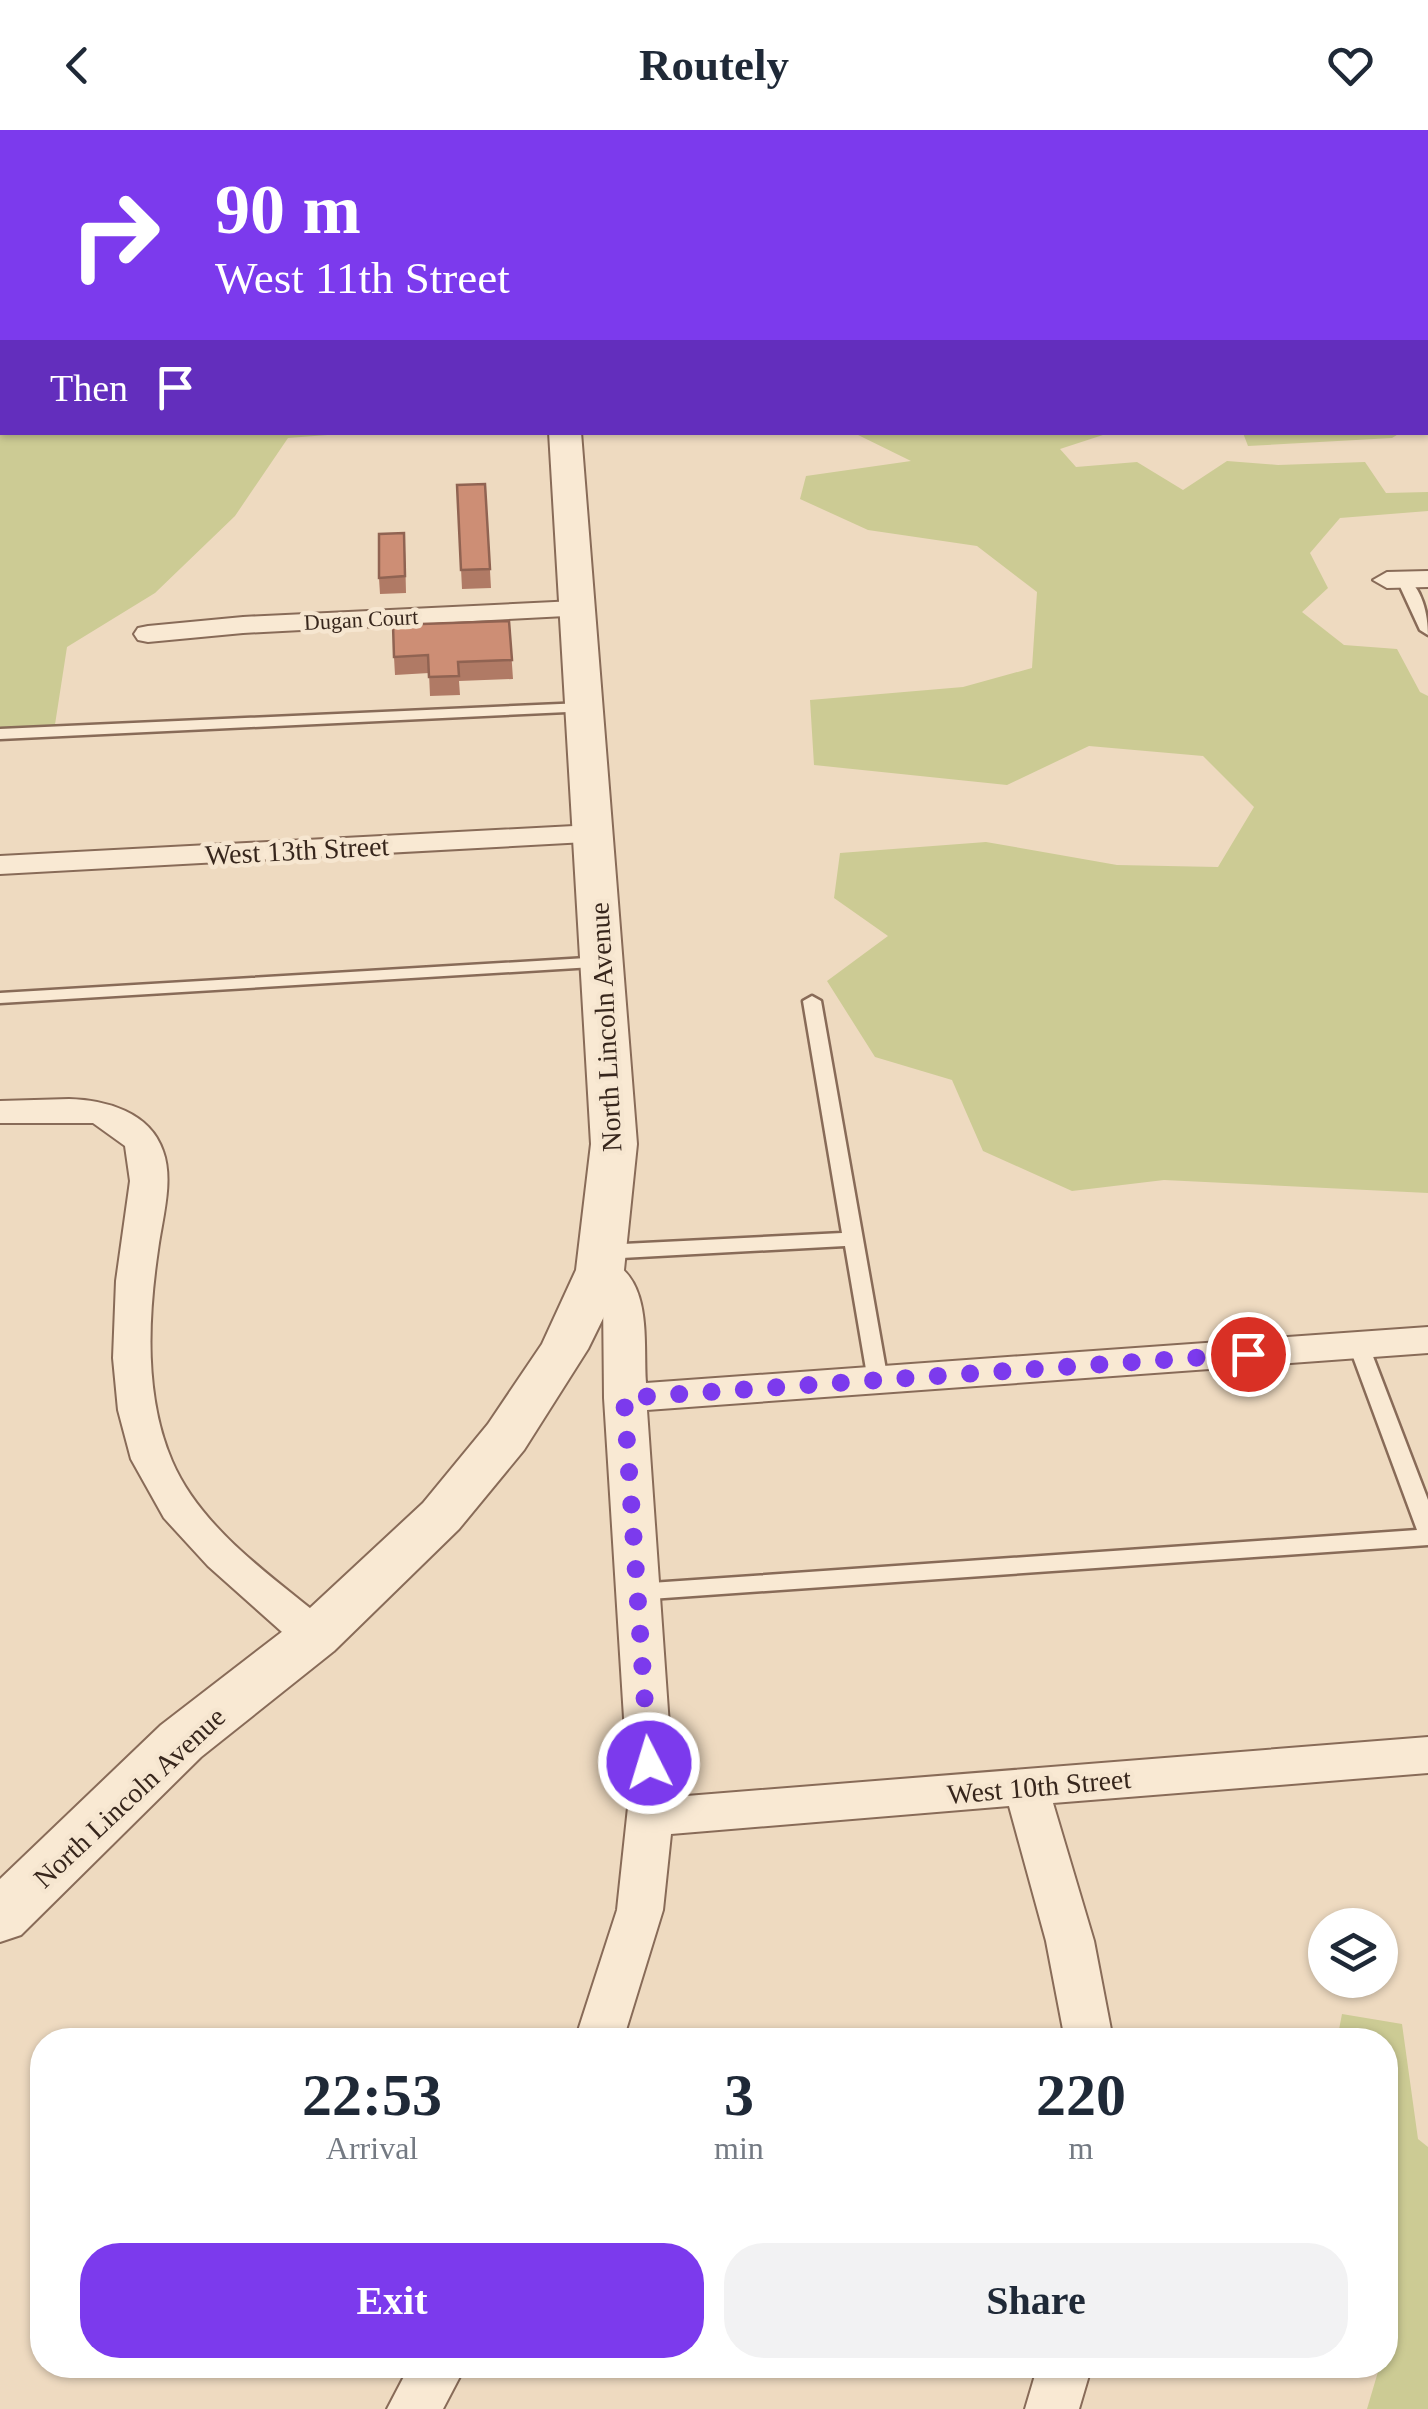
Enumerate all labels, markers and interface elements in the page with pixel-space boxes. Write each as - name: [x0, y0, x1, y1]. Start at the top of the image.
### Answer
- icon: back: [50, 38, 105, 93]
- icon: heart: [1323, 38, 1378, 93]
- text: Routely: [639, 40, 789, 90]
- icon: right: [50, 170, 180, 300]
- text: 90 m: [215, 171, 361, 248]
- text: West 11th Street: [215, 253, 510, 303]
- icon: arrive: [148, 360, 203, 415]
- text: Then: [50, 367, 128, 409]
- street label: Dugan Court: [303, 604, 419, 635]
- street label: West 13th Street: [204, 830, 390, 871]
- street label: North Lincoln Avenue: [583, 901, 628, 1153]
- pin: [1206, 1312, 1291, 1397]
- icon: arrive: [1221, 1327, 1276, 1382]
- street label: North Lincoln Avenue: [27, 1701, 231, 1894]
- position arrow: [597, 1711, 701, 1815]
- street label: West 10th Street: [946, 1763, 1132, 1810]
- map controls: [1308, 1908, 1398, 1998]
- button: layers: [1308, 1908, 1398, 1998]
- text: 22:53: [302, 2062, 442, 2128]
- text: 3: [724, 2062, 754, 2128]
- text: 220: [1036, 2062, 1126, 2128]
- text: Arrival: [326, 2130, 418, 2166]
- text: min: [714, 2130, 764, 2166]
- text: m: [1068, 2130, 1093, 2166]
- button: Exit: [80, 2243, 704, 2358]
- button: Share: [724, 2243, 1348, 2358]

